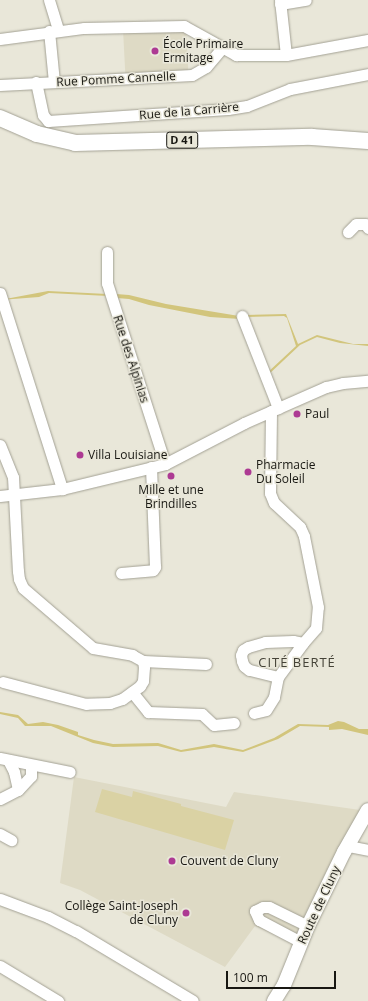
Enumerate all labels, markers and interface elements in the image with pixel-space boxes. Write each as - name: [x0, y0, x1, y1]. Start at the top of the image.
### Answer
- place label: École Primaire Ermitage: [163, 37, 243, 65]
- marker: École Primaire Ermitage: [150, 46, 160, 56]
- street label: Rue Pomme Cannelle: [56, 69, 176, 89]
- street label: Rue de la Carrière: [139, 99, 239, 123]
- road number: D 41: [166, 131, 198, 149]
- street label: Rue des Alpinias: [110, 313, 152, 405]
- place label: Paul: [305, 407, 329, 421]
- marker: Paul: [292, 409, 302, 419]
- place label: Villa Louisiane: [88, 448, 167, 462]
- marker: Villa Louisiane: [75, 450, 85, 460]
- place label: Pharmacie Du Soleil: [256, 458, 315, 486]
- marker: Pharmacie Du Soleil: [243, 467, 253, 477]
- marker: Mille et une Brindilles: [166, 471, 176, 481]
- place label: Mille et une Brindilles: [138, 483, 204, 511]
- district label: CITÉ BERTÉ: [258, 654, 336, 670]
- place label: Couvent de Cluny: [180, 854, 278, 868]
- marker: Couvent de Cluny: [167, 856, 177, 866]
- street label: Route de Cluny: [295, 864, 343, 946]
- place label: Collège Saint-Joseph de Cluny: [65, 899, 178, 927]
- marker: Collège Saint-Joseph de Cluny: [181, 908, 191, 918]
- scale bar: [228, 963, 338, 989]
- text: 100 m: [233, 969, 268, 986]

